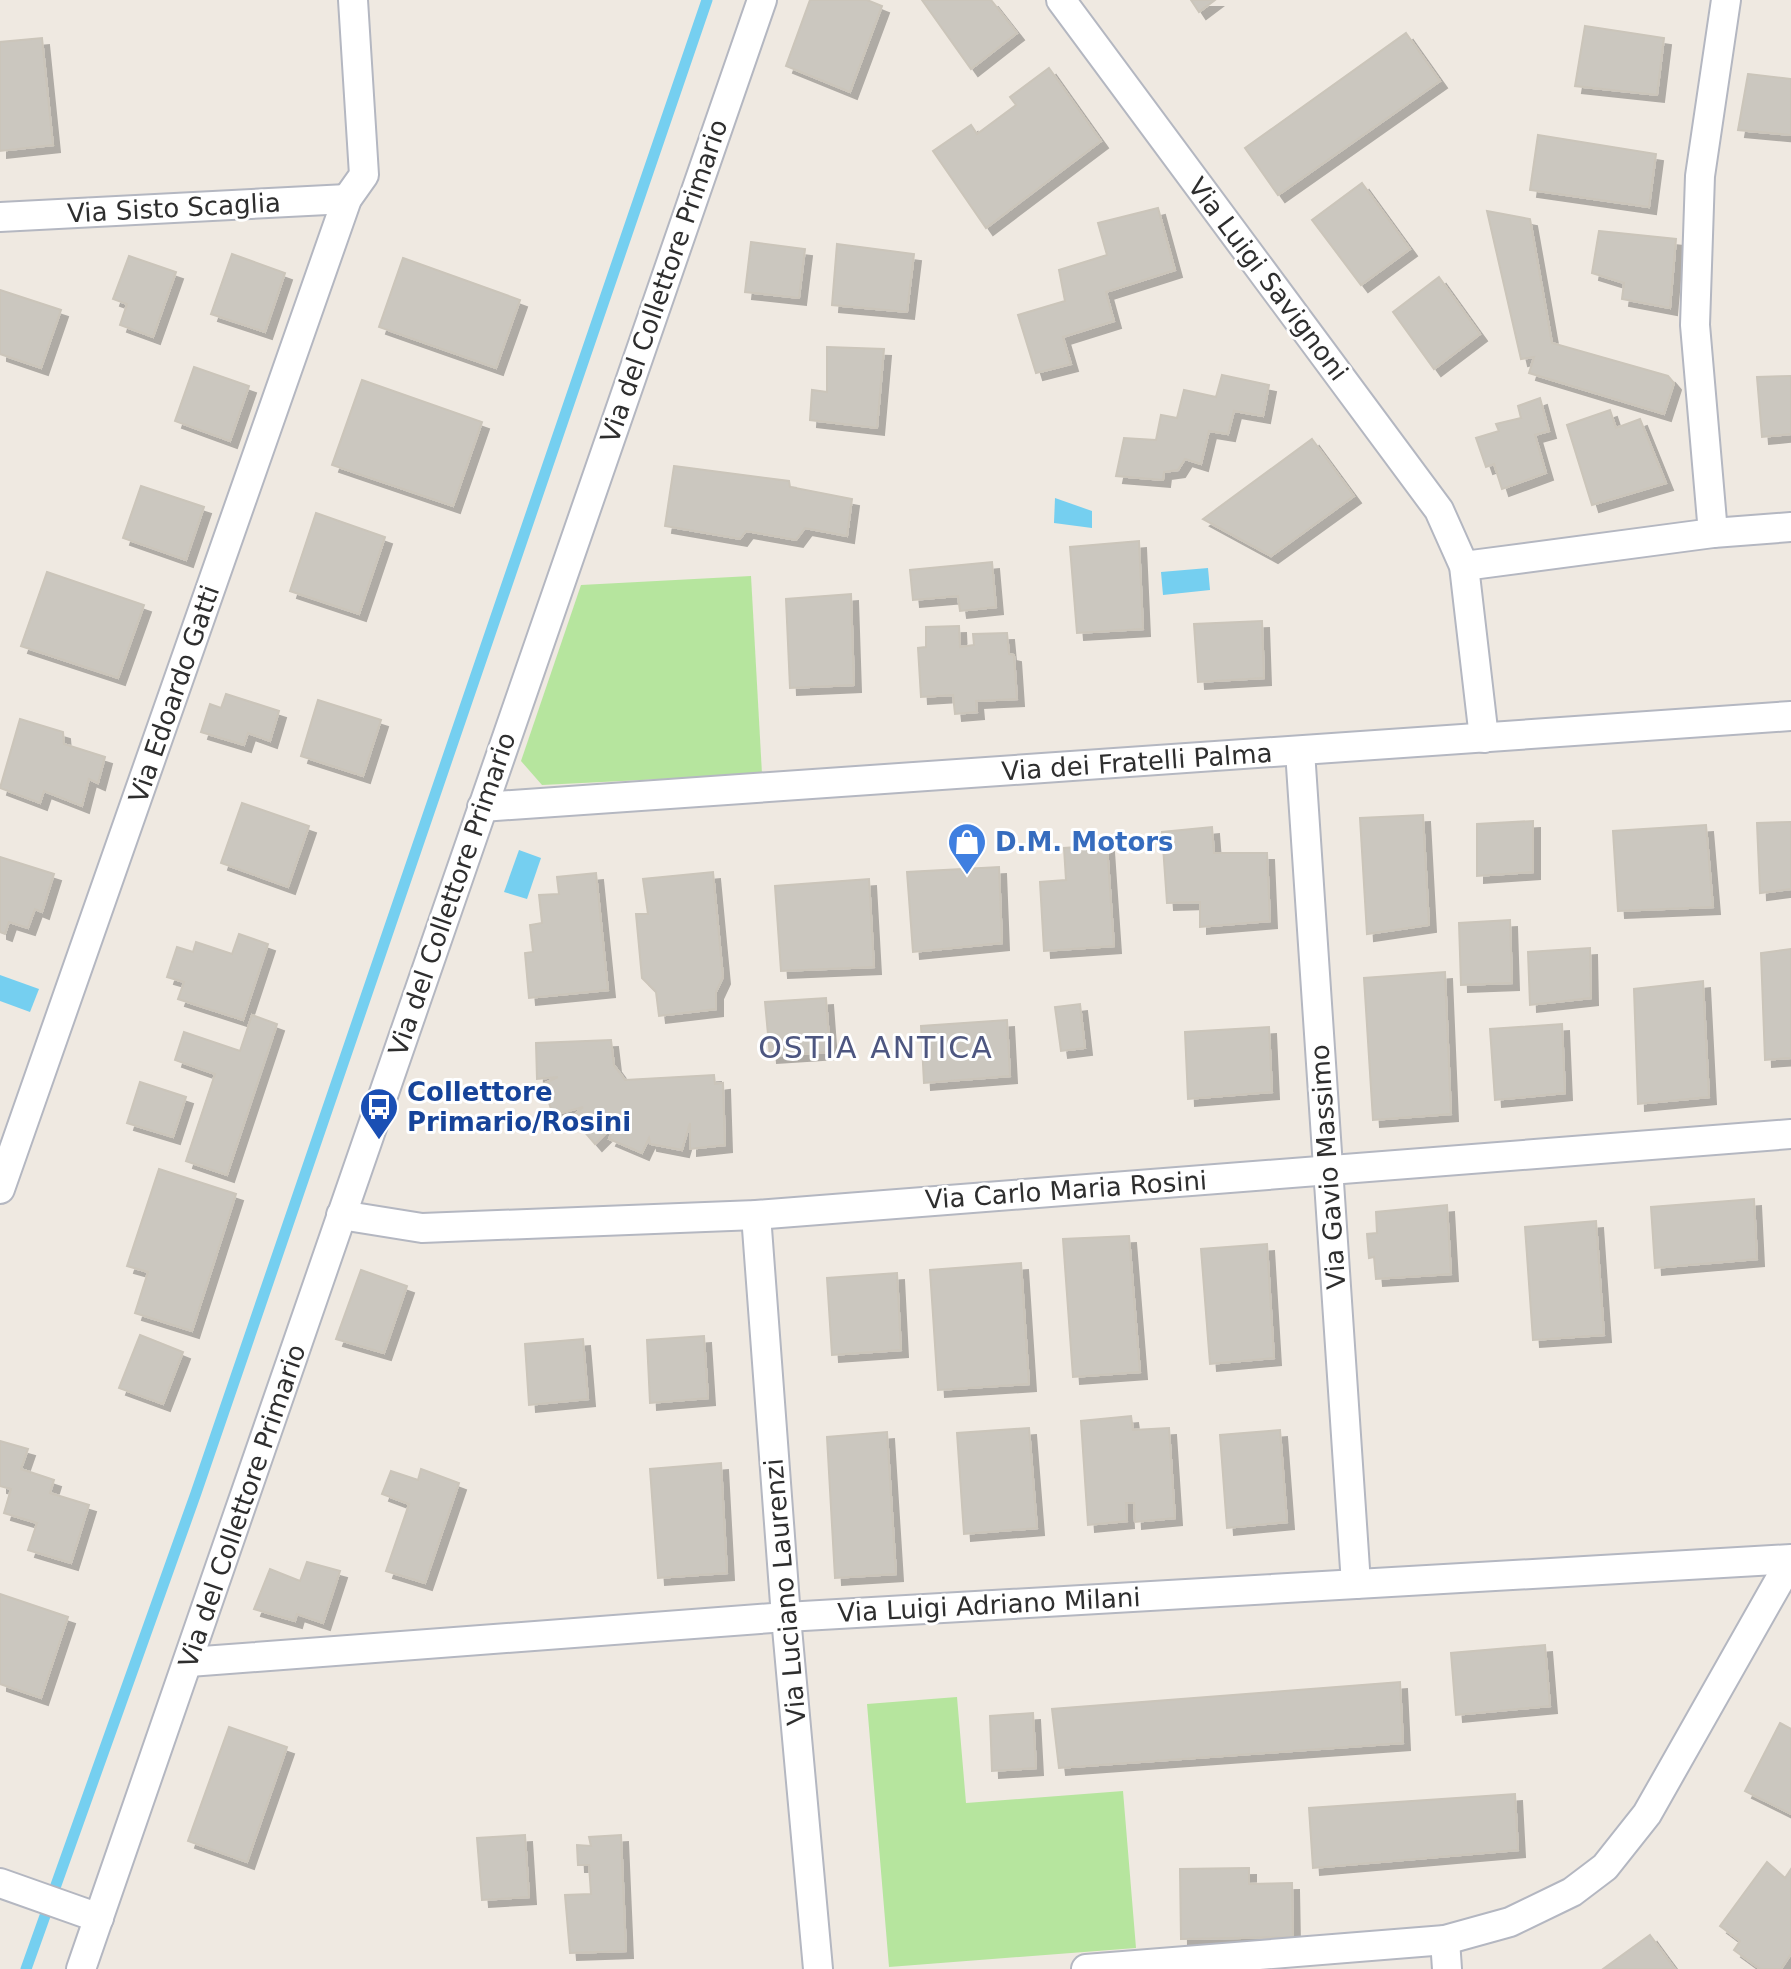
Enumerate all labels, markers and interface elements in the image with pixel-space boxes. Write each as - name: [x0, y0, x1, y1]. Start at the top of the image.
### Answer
- street label: Via del Collettore Primario: [594, 115, 734, 447]
- street label: Via Luigi Savignoni: [1182, 172, 1354, 386]
- street label: Via Sisto Scaglia: [66, 187, 282, 229]
- street label: Via Edoardo Gatti: [123, 581, 225, 807]
- street label: Via del Collettore Primario: [382, 728, 522, 1060]
- street label: Via dei Fratelli Palma: [1001, 738, 1273, 786]
- shop icon: D.M. Motors: [946, 821, 988, 876]
- place label: D.M. Motors: [995, 827, 1174, 857]
- district label: OSTIA ANTICA: [758, 1030, 994, 1065]
- street label: Via Gavio Massimo: [1304, 1044, 1352, 1290]
- place label: Collettore Primario/Rosini: [407, 1077, 631, 1137]
- bus stop icon: Collettore Primario/Rosini: [358, 1086, 400, 1141]
- street label: Via Carlo Maria Rosini: [924, 1165, 1208, 1215]
- street label: Via del Collettore Primario: [172, 1340, 312, 1672]
- street label: Via Luciano Laurenzi: [758, 1457, 812, 1727]
- street label: Via Luigi Adriano Milani: [837, 1582, 1141, 1628]

